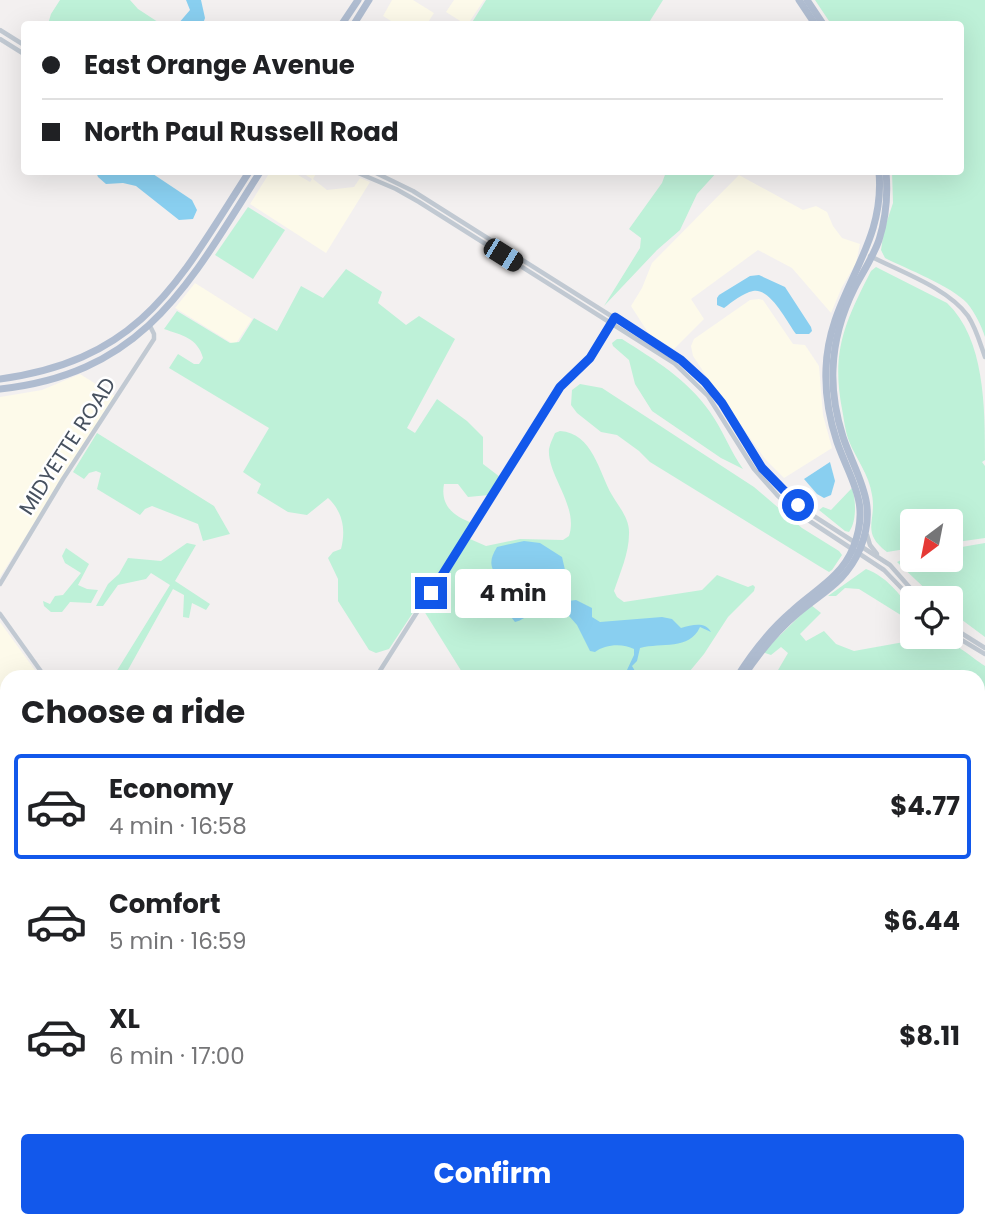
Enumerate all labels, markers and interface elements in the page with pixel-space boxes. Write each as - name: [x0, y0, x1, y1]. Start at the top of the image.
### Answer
- text: East Orange Avenue: [84, 47, 355, 83]
- text: North Paul Russell Road: [84, 114, 399, 150]
- car: [480, 235, 527, 275]
- street label: MIDYETTE ROAD: [12, 372, 122, 520]
- route start: [782, 489, 814, 521]
- north arrow: [900, 509, 962, 572]
- map controls: [900, 509, 963, 649]
- callout: 4 min: [456, 568, 571, 618]
- route end: [415, 577, 447, 609]
- text: 4 min: [479, 577, 547, 609]
- button: locate: [900, 586, 963, 649]
- text: Choose a ride: [21, 689, 245, 734]
- text: Economy: [109, 771, 233, 807]
- icon: car: [25, 775, 88, 838]
- text: $4.77: [890, 788, 960, 824]
- text: 4 min · 16:58: [109, 810, 247, 842]
- text: Comfort: [109, 886, 221, 922]
- icon: car: [25, 890, 88, 953]
- text: $6.44: [884, 903, 960, 939]
- text: 5 min · 16:59: [109, 925, 247, 957]
- text: XL: [109, 1001, 140, 1037]
- icon: car: [25, 1005, 88, 1068]
- text: $8.11: [899, 1018, 960, 1054]
- text: 6 min · 17:00: [109, 1040, 245, 1072]
- button: Confirm: [21, 1134, 964, 1214]

